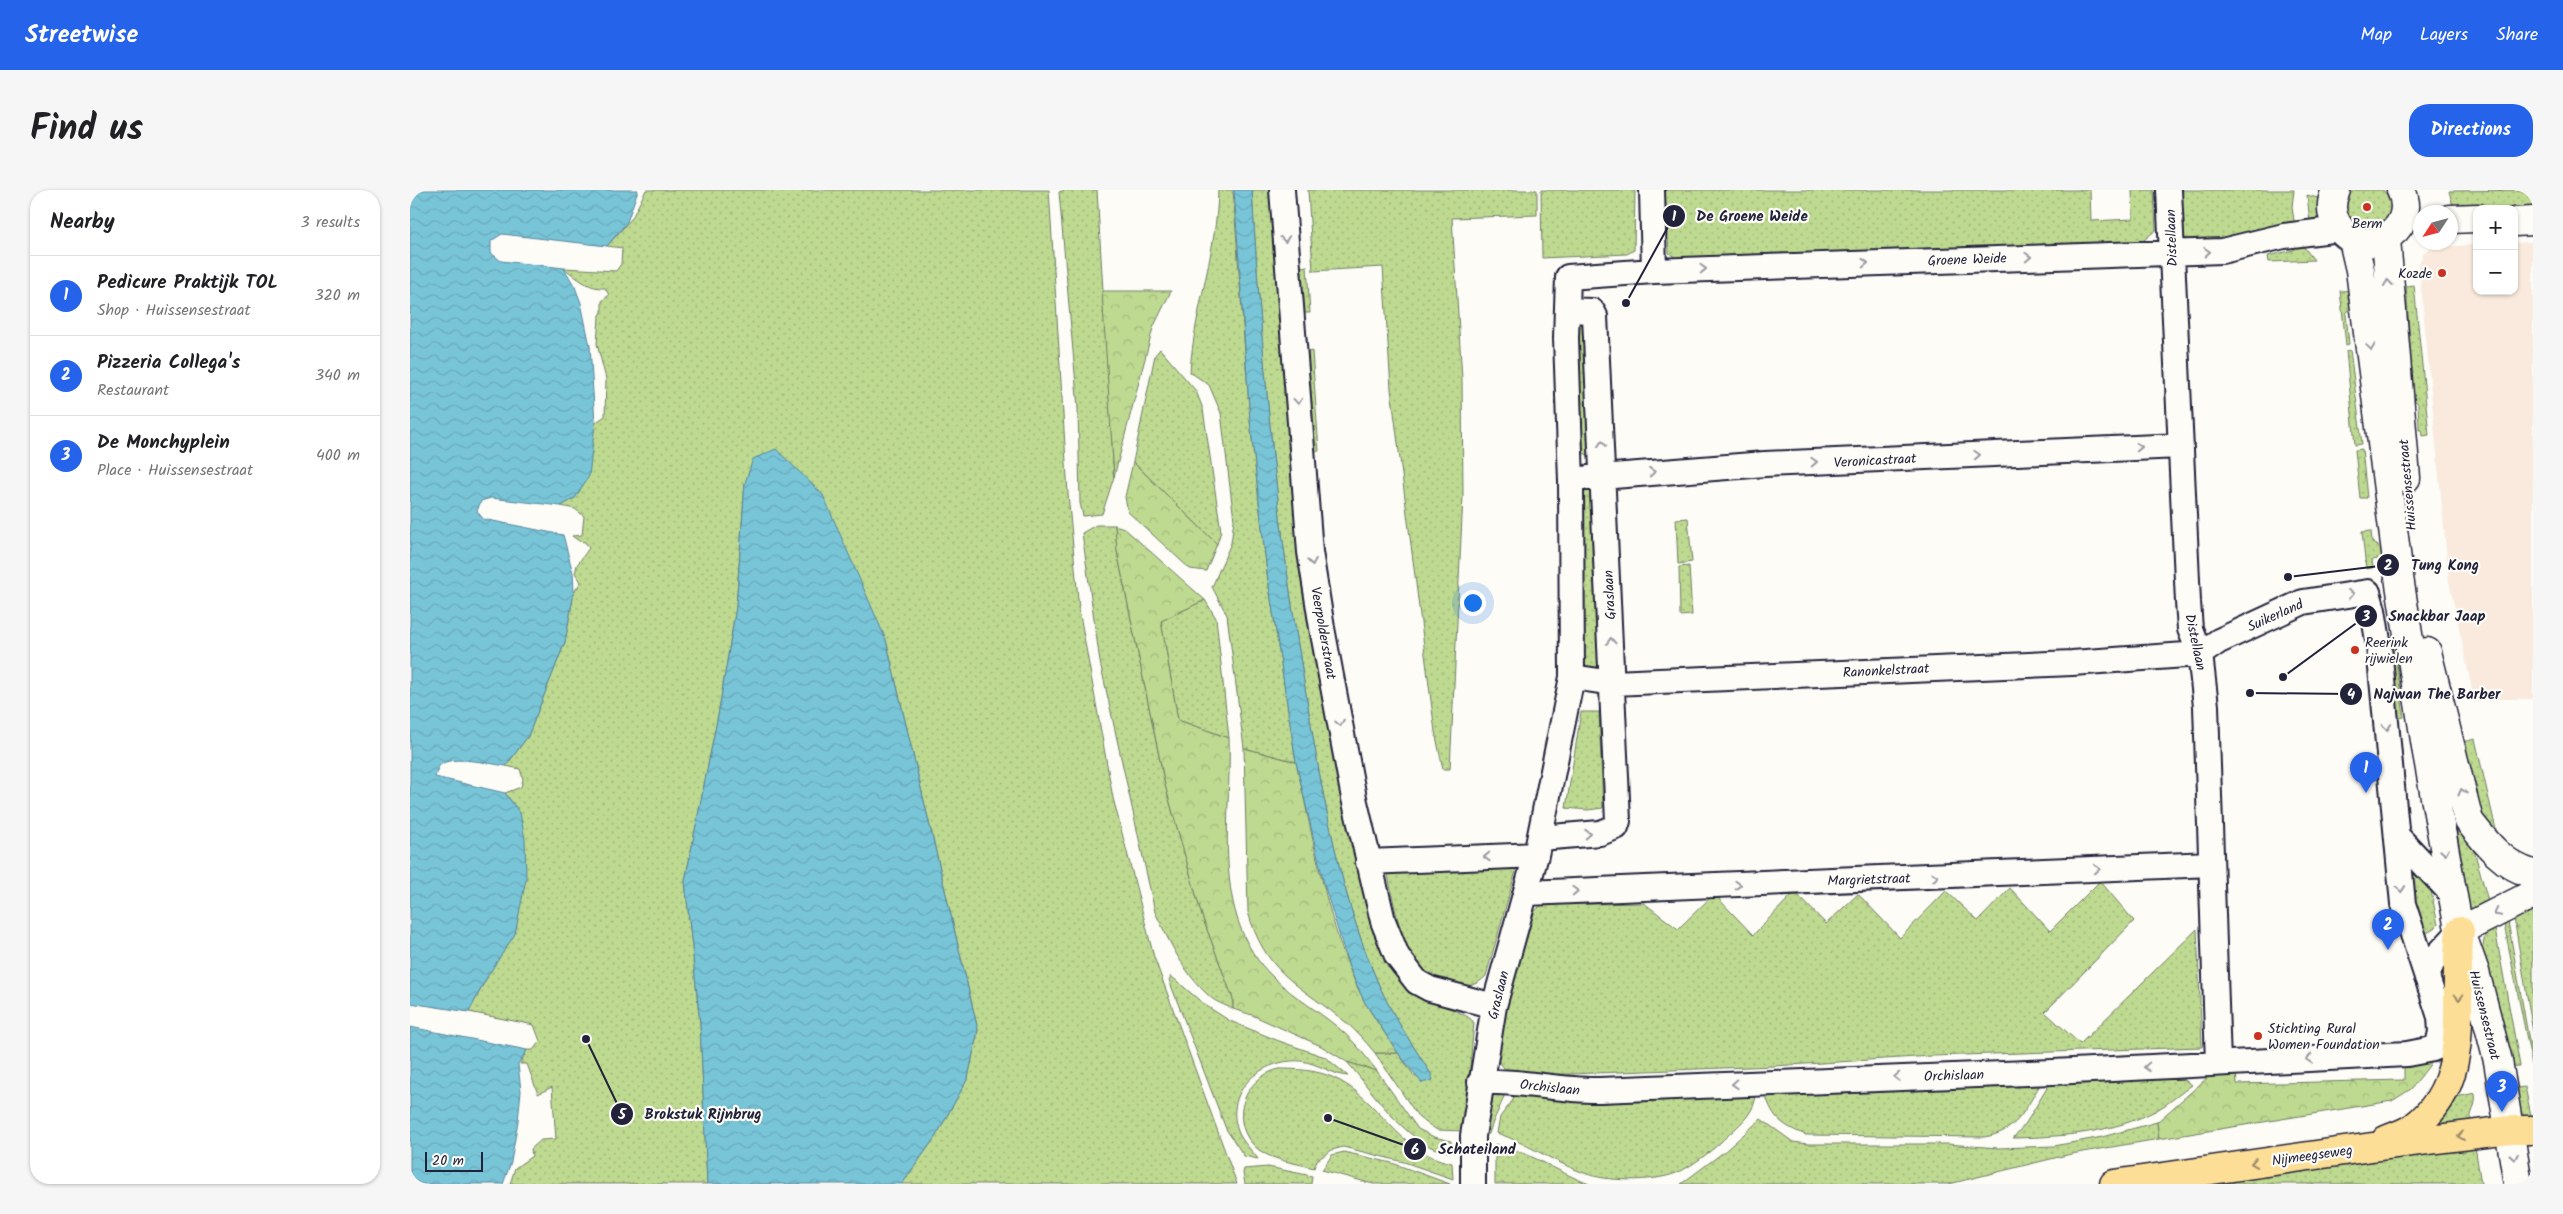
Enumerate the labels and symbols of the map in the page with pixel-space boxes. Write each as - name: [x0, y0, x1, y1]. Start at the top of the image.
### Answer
- callout: De Groene Weide: [1661, 201, 1818, 231]
- marker: Berm: [2361, 201, 2373, 213]
- text: 1: [1672, 205, 1677, 229]
- text: De Groene Weide: [1696, 205, 1808, 229]
- north arrow: [2413, 205, 2458, 250]
- street label: Distellaan: [2160, 209, 2184, 267]
- place label: Berm: [2352, 213, 2383, 235]
- one-way arrow: [1280, 235, 1291, 243]
- one-way arrow: [2204, 246, 2212, 257]
- street label: Groene Weide: [1927, 248, 2008, 272]
- one-way arrow: [2024, 252, 2032, 262]
- one-way arrow: [1861, 258, 1869, 269]
- place label: Kozde: [2398, 263, 2433, 285]
- one-way arrow: [1699, 264, 1707, 275]
- marker: Kozde: [2436, 267, 2448, 279]
- one-way arrow: [2383, 279, 2394, 287]
- one-way arrow: [2365, 344, 2376, 352]
- one-way arrow: [1292, 397, 1303, 405]
- street label: Huissensestraat: [2393, 438, 2423, 532]
- one-way arrow: [1596, 440, 1607, 448]
- one-way arrow: [2135, 442, 2143, 453]
- street label: Veronicastraat: [1833, 448, 1918, 474]
- one-way arrow: [1973, 449, 1981, 460]
- one-way arrow: [1810, 457, 1818, 468]
- one-way arrow: [1648, 466, 1656, 477]
- callout: Tung Kong: [2376, 550, 2489, 580]
- text: 2: [2384, 554, 2393, 578]
- text: Tung Kong: [2411, 554, 2479, 578]
- one-way arrow: [1306, 559, 1317, 567]
- street label: Graslaan: [1598, 570, 1622, 620]
- street label: Veerpolderstraat: [1304, 585, 1342, 682]
- one-way arrow: [2347, 589, 2355, 600]
- your location: [1460, 590, 1486, 616]
- street label: Suikerland: [2244, 593, 2308, 638]
- callout: Snackbar Jaap: [2354, 601, 2496, 631]
- text: 3: [2361, 605, 2370, 629]
- text: Snackbar Jaap: [2389, 605, 2486, 629]
- street label: Distellaan: [2178, 612, 2212, 673]
- place label: Reerink rijwielen: [2365, 632, 2413, 670]
- one-way arrow: [1606, 637, 1617, 645]
- marker: Reerink rijwielen: [2349, 644, 2361, 656]
- street label: Ranonkelstraat: [1842, 658, 1931, 684]
- callout: Najwan The Barber: [2338, 679, 2510, 709]
- text: 4: [2347, 683, 2355, 707]
- text: Najwan The Barber: [2374, 683, 2501, 707]
- one-way arrow: [1334, 718, 1344, 727]
- one-way arrow: [2381, 724, 2392, 732]
- pin: 1: [2350, 752, 2382, 793]
- one-way arrow: [2457, 788, 2468, 797]
- one-way arrow: [1585, 829, 1593, 840]
- one-way arrow: [2439, 848, 2449, 857]
- one-way arrow: [1483, 852, 1491, 863]
- one-way arrow: [2094, 863, 2102, 874]
- street label: Margrietstraat: [1827, 868, 1912, 892]
- one-way arrow: [1932, 872, 1939, 882]
- one-way arrow: [1734, 880, 1742, 890]
- one-way arrow: [1572, 886, 1580, 897]
- one-way arrow: [2396, 886, 2407, 894]
- one-way arrow: [2493, 907, 2502, 917]
- pin: 2: [2372, 909, 2404, 950]
- street label: Graslaan: [1482, 968, 1516, 1022]
- street label: Huissensestraat: [2462, 968, 2506, 1063]
- one-way arrow: [2454, 994, 2464, 1001]
- place label: Stichting Rural Women Foundation: [2268, 1018, 2380, 1056]
- marker: Stichting Rural Women Foundation: [2252, 1030, 2264, 1042]
- one-way arrow: [2305, 1054, 2313, 1064]
- one-way arrow: [2143, 1062, 2151, 1073]
- street label: Orchislaan: [1924, 1064, 1985, 1088]
- pin: 3: [2486, 1071, 2518, 1112]
- one-way arrow: [1893, 1072, 1901, 1083]
- street label: Orchislaan: [1519, 1074, 1581, 1102]
- one-way arrow: [1731, 1079, 1739, 1090]
- callout: Brokstuk Rijnbrug: [610, 1099, 772, 1129]
- text: 5: [617, 1103, 627, 1127]
- text: Brokstuk Rijnbrug: [645, 1103, 761, 1127]
- one-way arrow: [2457, 1130, 2465, 1141]
- callout: Schateiland: [1403, 1134, 1525, 1164]
- text: 6: [1411, 1138, 1419, 1162]
- text: Schateiland: [1438, 1138, 1517, 1162]
- street label: Nijmeegseweg: [2270, 1139, 2354, 1173]
- scale bar: [425, 1149, 482, 1172]
- one-way arrow: [2508, 1153, 2519, 1161]
- one-way arrow: [2250, 1157, 2258, 1168]

